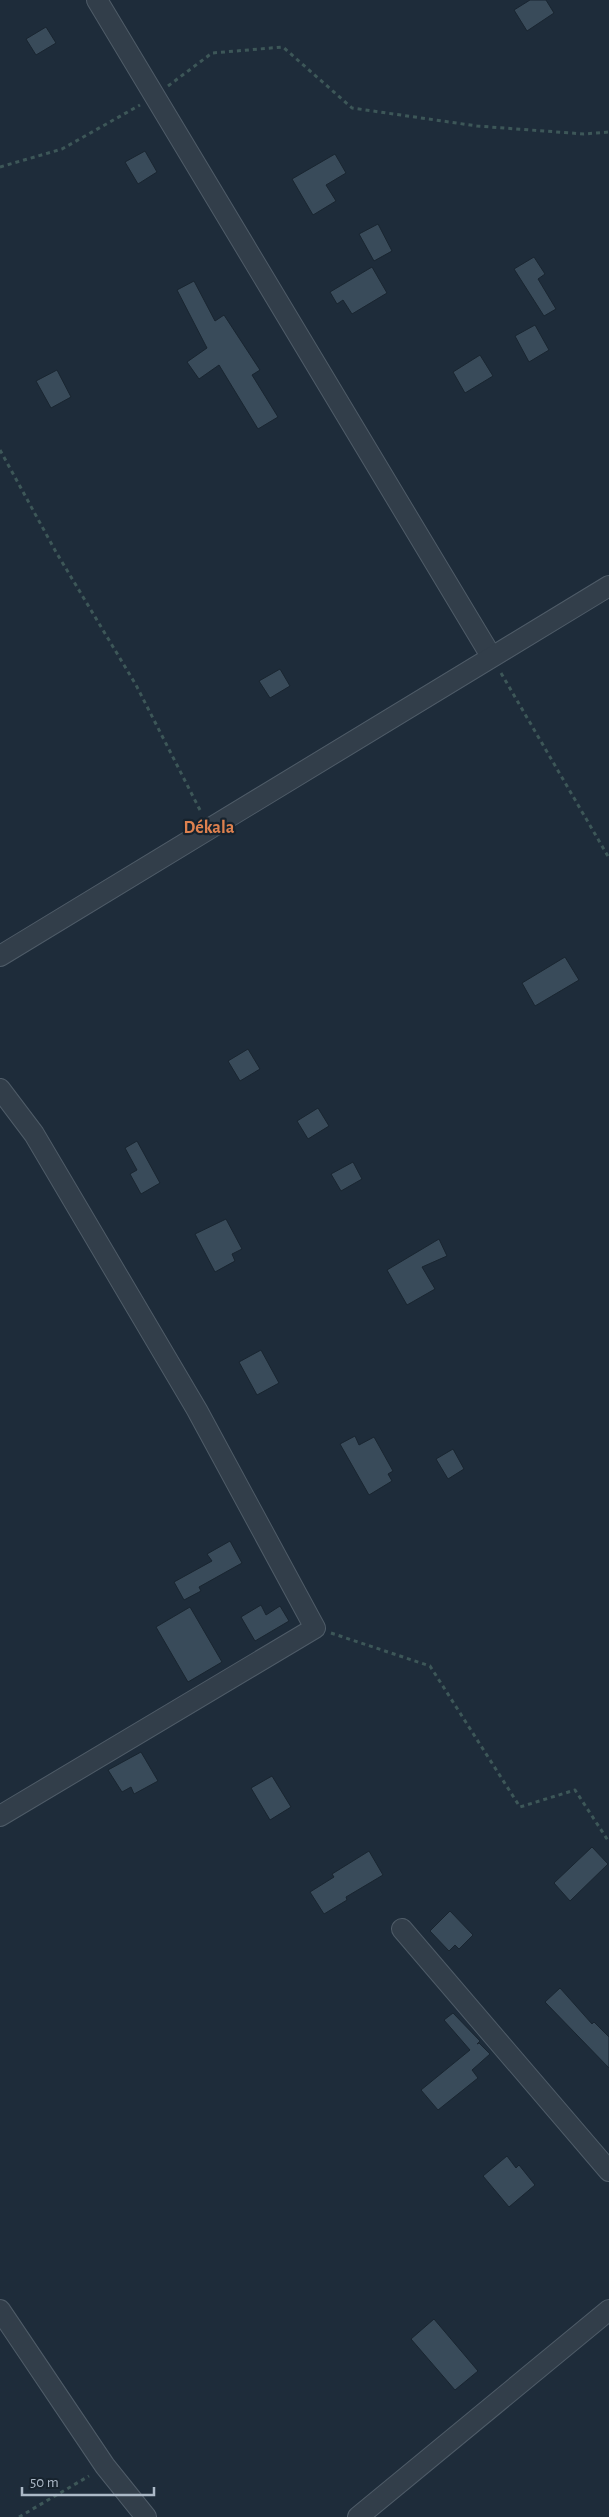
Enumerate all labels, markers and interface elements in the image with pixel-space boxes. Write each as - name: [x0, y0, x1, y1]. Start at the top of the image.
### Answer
- district label: Dékala: [184, 819, 235, 837]
- scale bar: [22, 2464, 155, 2496]
- text: 50 m: [30, 2475, 59, 2490]

